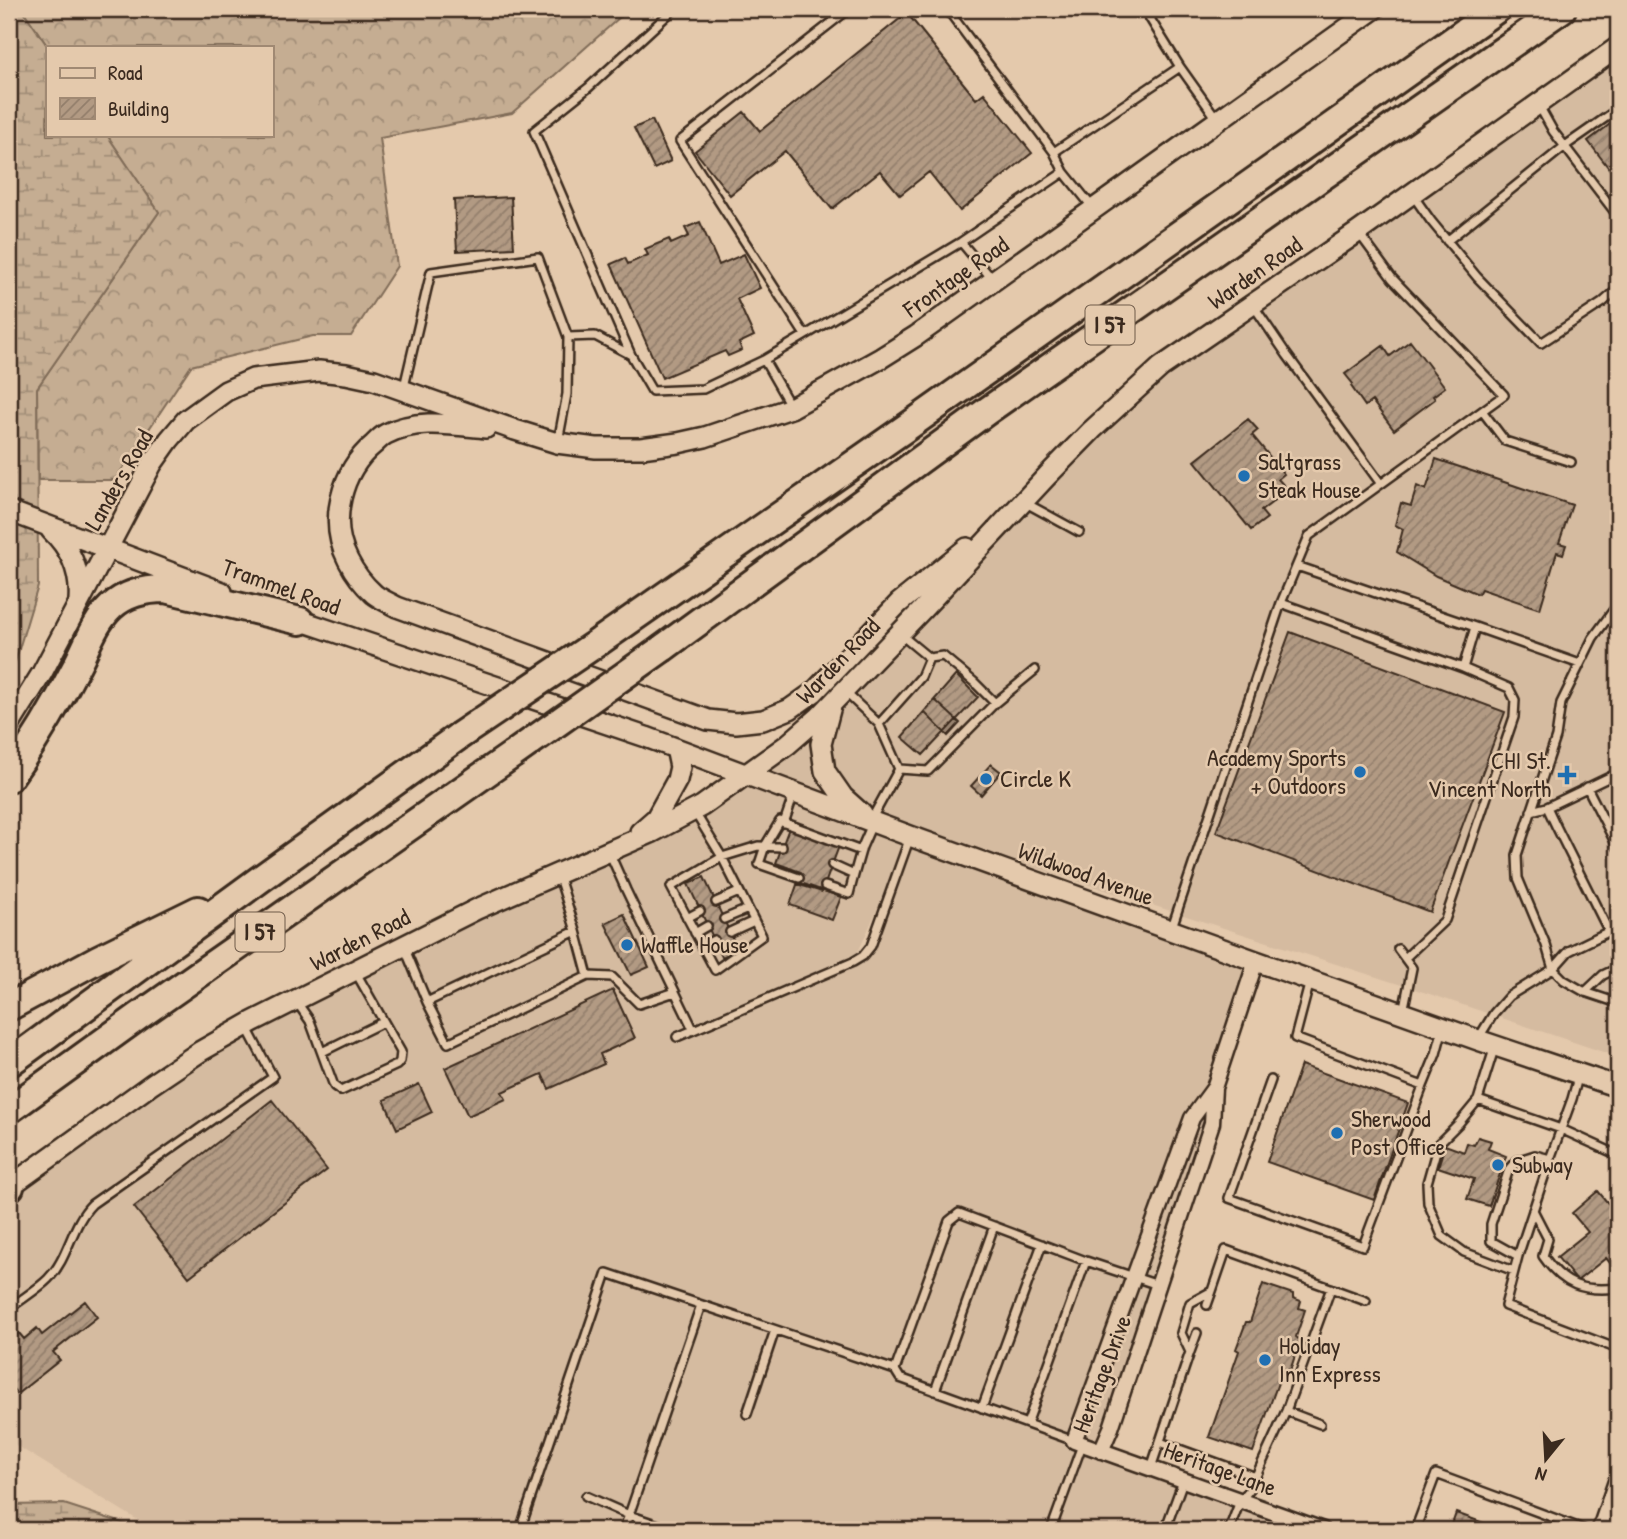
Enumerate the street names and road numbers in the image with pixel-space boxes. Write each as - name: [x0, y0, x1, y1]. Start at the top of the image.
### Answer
- street label: Frontage Road: [896, 228, 1014, 325]
- street label: Warden Road: [1201, 228, 1308, 316]
- road number: I 57: [1086, 306, 1134, 344]
- street label: Landers Road: [76, 423, 160, 536]
- street label: Trammel Road: [218, 550, 345, 622]
- street label: Warden Road: [788, 610, 886, 710]
- street label: Wildwood Avenue: [1014, 834, 1159, 913]
- street label: Warden Road: [304, 900, 415, 978]
- road number: I 57: [236, 912, 284, 951]
- street label: Heritage Drive: [1064, 1310, 1138, 1437]
- street label: Heritage Lane: [1160, 1433, 1281, 1503]

